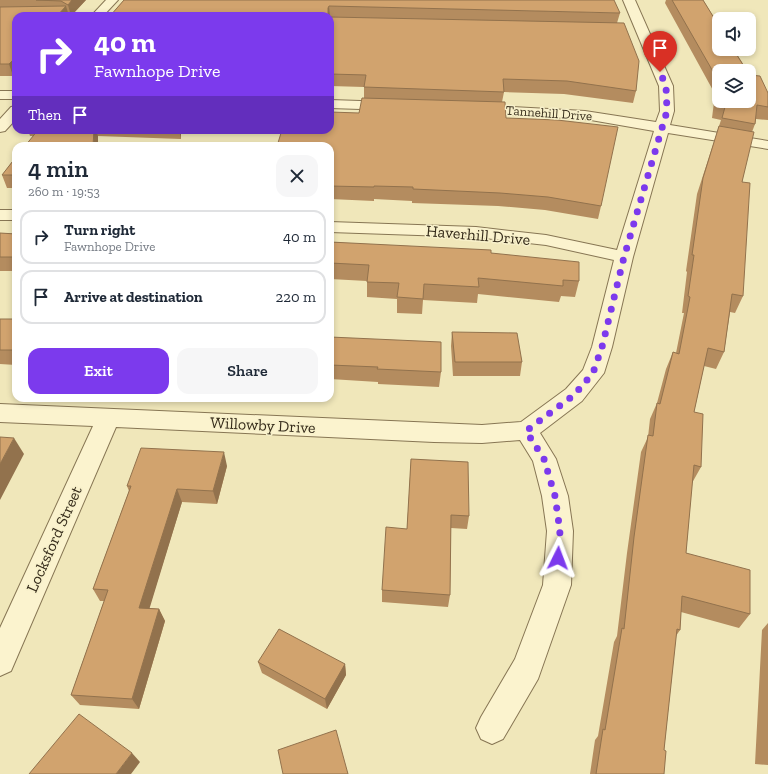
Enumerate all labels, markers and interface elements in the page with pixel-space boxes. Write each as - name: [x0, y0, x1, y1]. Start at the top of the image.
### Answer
- map controls: [712, 12, 756, 108]
- button: sound: [712, 12, 756, 56]
- text: 40 m: [94, 26, 156, 59]
- icon: right: [28, 28, 80, 80]
- pin: [643, 31, 677, 72]
- icon: arrive: [649, 37, 671, 59]
- text: Fawnhope Drive: [94, 60, 220, 82]
- button: layers: [712, 64, 756, 108]
- street label: Tannehill Drive: [505, 103, 593, 123]
- icon: arrive: [69, 104, 91, 126]
- text: Then: [28, 106, 61, 124]
- text: 4 min: [28, 154, 88, 183]
- button: close: [276, 155, 318, 197]
- text: 260 m · 19:53: [28, 184, 100, 199]
- text: Turn right: [64, 221, 135, 239]
- street label: Haverhill Drive: [425, 221, 531, 249]
- icon: right: [30, 226, 52, 248]
- text: 40 m: [283, 228, 316, 246]
- text: Fawnhope Drive: [64, 239, 155, 254]
- icon: arrive: [30, 286, 52, 308]
- text: Arrive at destination: [64, 288, 203, 306]
- text: 220 m: [276, 288, 316, 306]
- button: Exit: [28, 348, 169, 394]
- button: Share: [177, 348, 318, 394]
- street label: Willowby Drive: [210, 413, 316, 437]
- street label: Locksford Street: [22, 483, 86, 595]
- position arrow: [537, 537, 579, 579]

